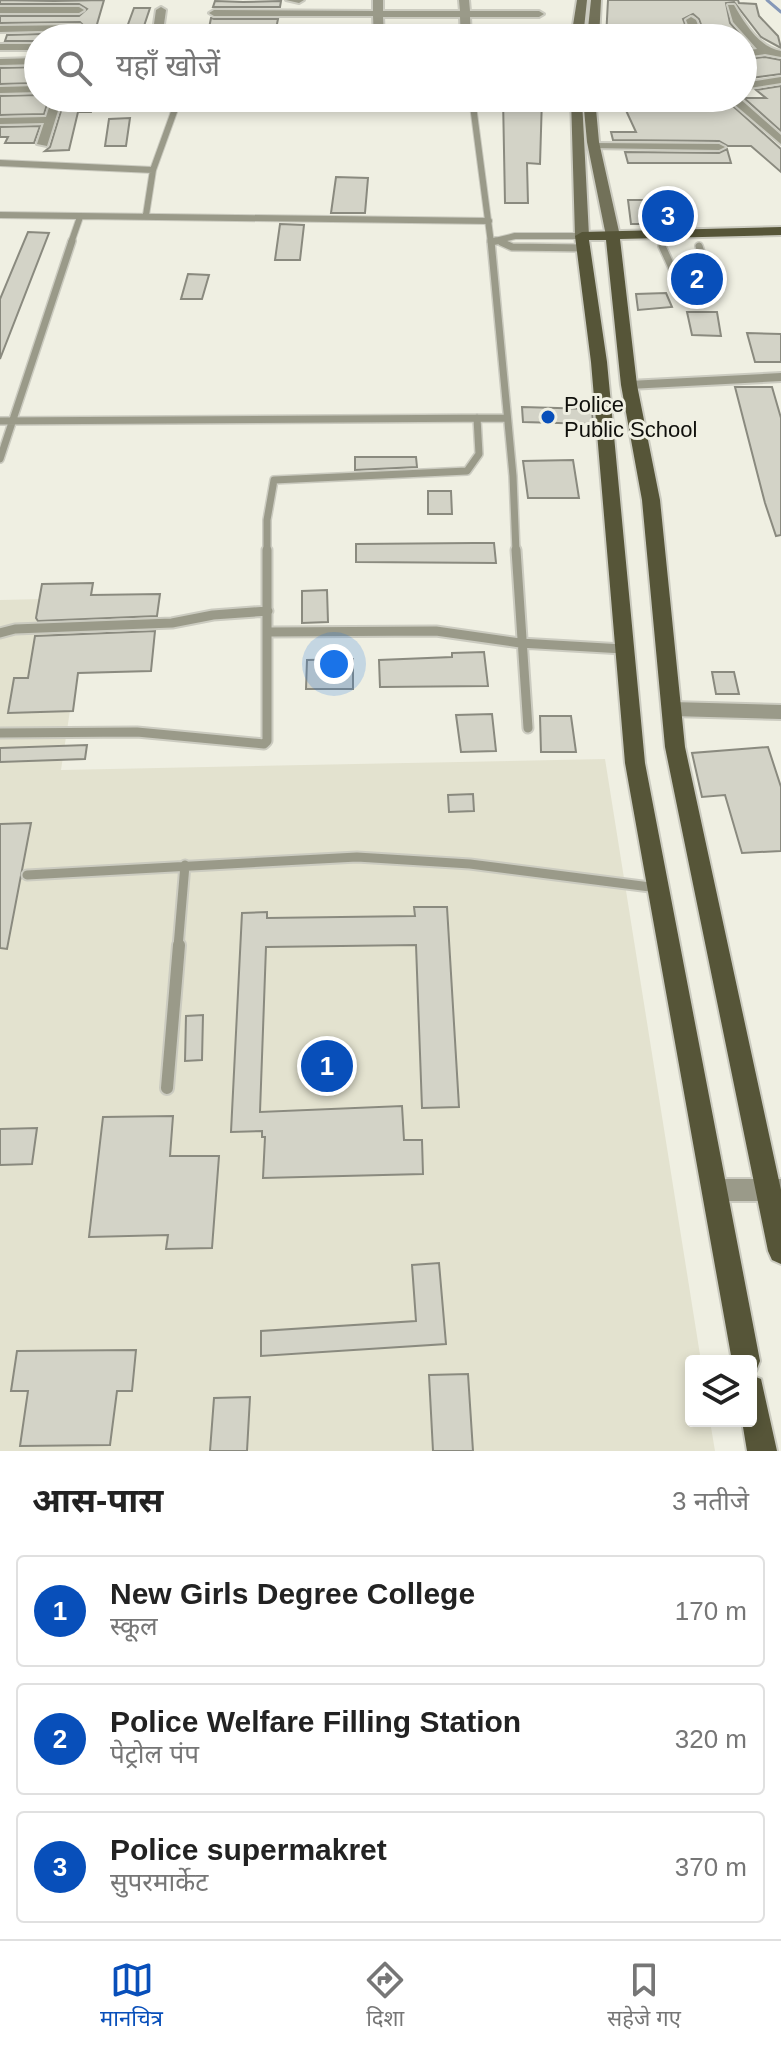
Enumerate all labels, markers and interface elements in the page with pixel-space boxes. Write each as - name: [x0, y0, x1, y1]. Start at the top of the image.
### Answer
- search box: [24, 24, 757, 112]
- icon: search: [52, 46, 96, 90]
- text: यहाँ खोजें: [116, 49, 220, 82]
- pin: 3: [642, 186, 694, 246]
- pin: 2: [671, 249, 723, 309]
- place label: Police Public School: [564, 392, 697, 442]
- marker: Police Public School: [539, 408, 557, 426]
- your location: [314, 644, 354, 684]
- pin: 1: [301, 1036, 353, 1096]
- map controls: [685, 1355, 757, 1427]
- button: layers: [685, 1355, 757, 1427]
- text: आस-पास: [32, 1481, 163, 1519]
- text: 3 नतीजे: [672, 1486, 749, 1516]
- text: New Girls Degree College: [110, 1577, 475, 1610]
- text: 1: [53, 1596, 67, 1626]
- text: 170 m: [675, 1596, 747, 1626]
- text: स्कूल: [110, 1611, 158, 1641]
- text: Police Welfare Filling Station: [110, 1705, 521, 1738]
- text: 2: [53, 1724, 67, 1754]
- text: 320 m: [675, 1724, 747, 1754]
- text: पेट्रोल पंप: [110, 1739, 199, 1769]
- text: Police supermakret: [110, 1833, 387, 1866]
- text: 3: [53, 1852, 67, 1882]
- text: 370 m: [675, 1852, 747, 1882]
- text: सुपरमार्केट: [110, 1867, 208, 1897]
- tab: मानचित्र: [100, 1958, 163, 2035]
- tab: दिशा: [363, 1958, 407, 2035]
- tab: सहेजे गए: [607, 1958, 681, 2035]

